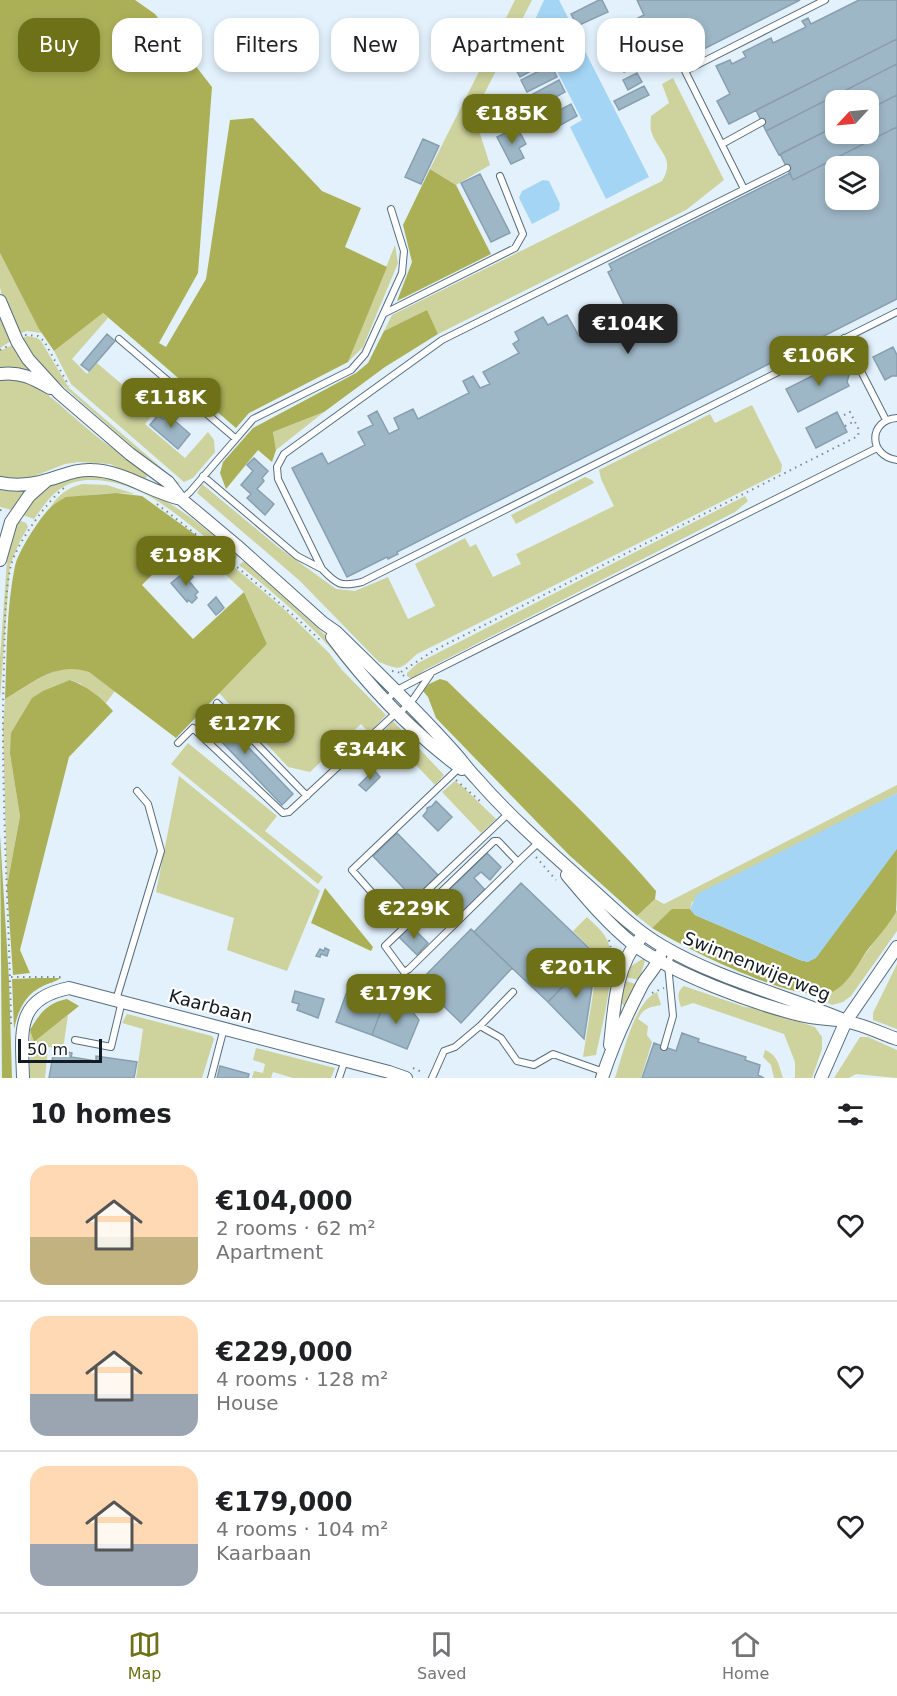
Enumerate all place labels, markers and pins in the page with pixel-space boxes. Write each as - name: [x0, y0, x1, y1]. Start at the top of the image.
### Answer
- pin: €185K: [470, 94, 554, 145]
- pin: €104K: [586, 304, 670, 355]
- pin: €106K: [777, 336, 861, 387]
- pin: €118K: [129, 378, 213, 429]
- pin: €198K: [144, 536, 228, 587]
- pin: €127K: [203, 704, 287, 755]
- pin: €344K: [328, 730, 412, 781]
- pin: €229K: [372, 889, 456, 940]
- pin: €201K: [534, 948, 618, 999]
- pin: €179K: [354, 974, 438, 1025]

